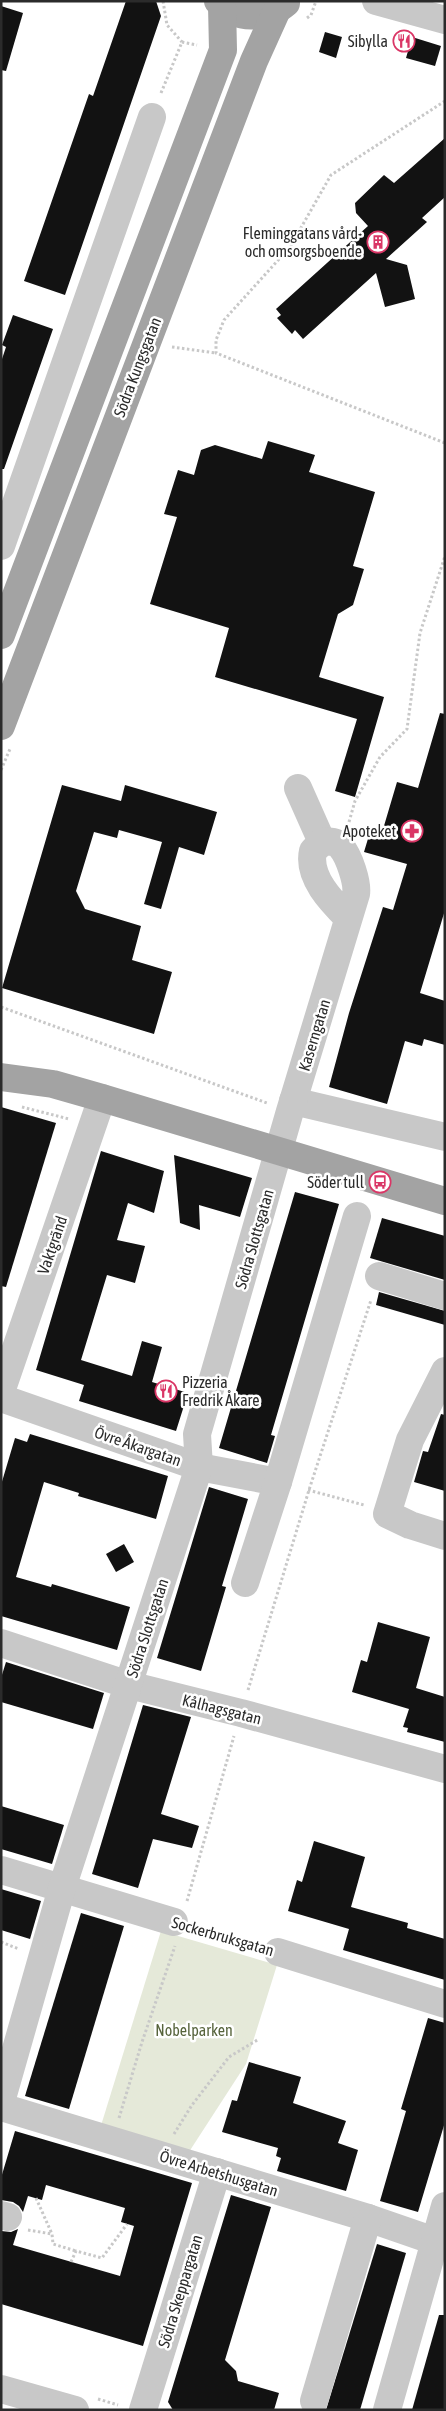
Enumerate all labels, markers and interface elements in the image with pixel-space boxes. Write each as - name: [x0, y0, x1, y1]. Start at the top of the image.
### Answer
- restaurant icon: Sibylla: [392, 29, 416, 53]
- place label: Sibylla: [348, 32, 388, 51]
- place label: Fleminggatans vård- och omsorgsboende: [243, 224, 362, 261]
- building icon: Fleminggatans vård- och omsorgsboende: [366, 230, 390, 254]
- street label: Södra Kungsgatan: [110, 315, 165, 420]
- pharmacy icon: Apoteket: [400, 819, 424, 843]
- place label: Apoteket: [343, 822, 396, 841]
- street label: Kaserngatan: [295, 997, 334, 1073]
- bus stop icon: Söder tull: [368, 1170, 392, 1194]
- place label: Söder tull: [307, 1173, 365, 1191]
- street label: Södra Slottsgatan: [231, 1187, 278, 1291]
- street label: Vaktgränd: [34, 1213, 71, 1277]
- place label: Pizzeria Fredrik Åkare: [182, 1373, 260, 1409]
- restaurant icon: Pizzeria Fredrik Åkare: [154, 1379, 178, 1403]
- street label: Övre Åkargatan: [92, 1422, 184, 1470]
- street label: Södra Slottsgatan: [123, 1576, 172, 1680]
- street label: Kålhagsgatan: [180, 1690, 263, 1728]
- street label: Sockerbruksgatan: [170, 1913, 276, 1960]
- park label: Nobelparken: [155, 2021, 233, 2040]
- street label: Övre Arbetshusgatan: [157, 2146, 280, 2201]
- street label: Södra Skeppargatan: [154, 2232, 207, 2350]

